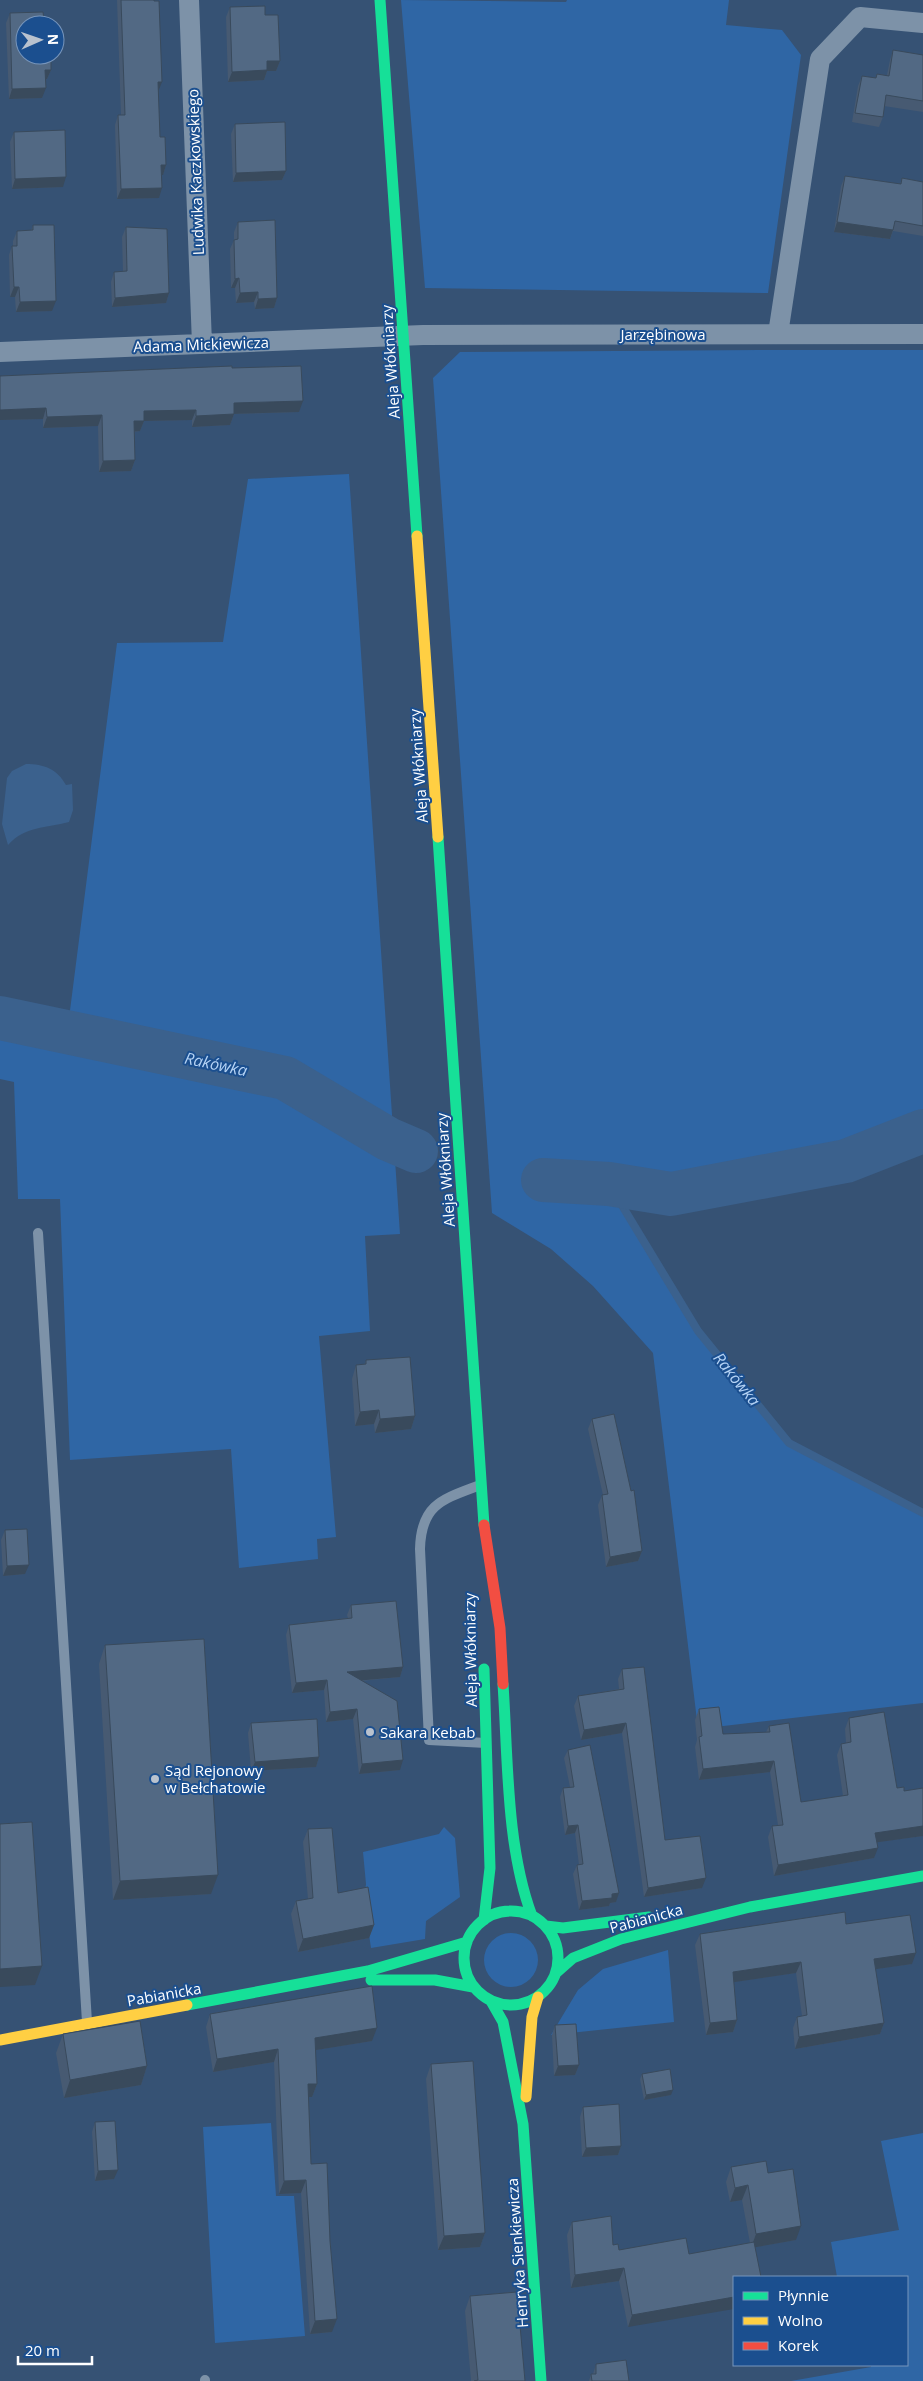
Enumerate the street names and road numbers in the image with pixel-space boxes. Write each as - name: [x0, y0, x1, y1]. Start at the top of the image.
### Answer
- street label: Ludwika Kaczkowskiego: [182, 88, 208, 256]
- street label: Aleja Włókniarzy: [376, 304, 404, 420]
- street label: Jarzębinowa: [618, 324, 706, 344]
- street label: Adama Mickiewicza: [133, 332, 269, 356]
- street label: Aleja Włókniarzy: [404, 708, 432, 824]
- street label: Aleja Włókniarzy: [431, 1112, 459, 1228]
- street label: Aleja Włókniarzy: [459, 1592, 481, 1707]
- street label: Pabianicka: [607, 1899, 685, 1937]
- street label: Pabianicka: [125, 1978, 203, 2010]
- street label: Henryka Sienkiewicza: [502, 2177, 532, 2329]

